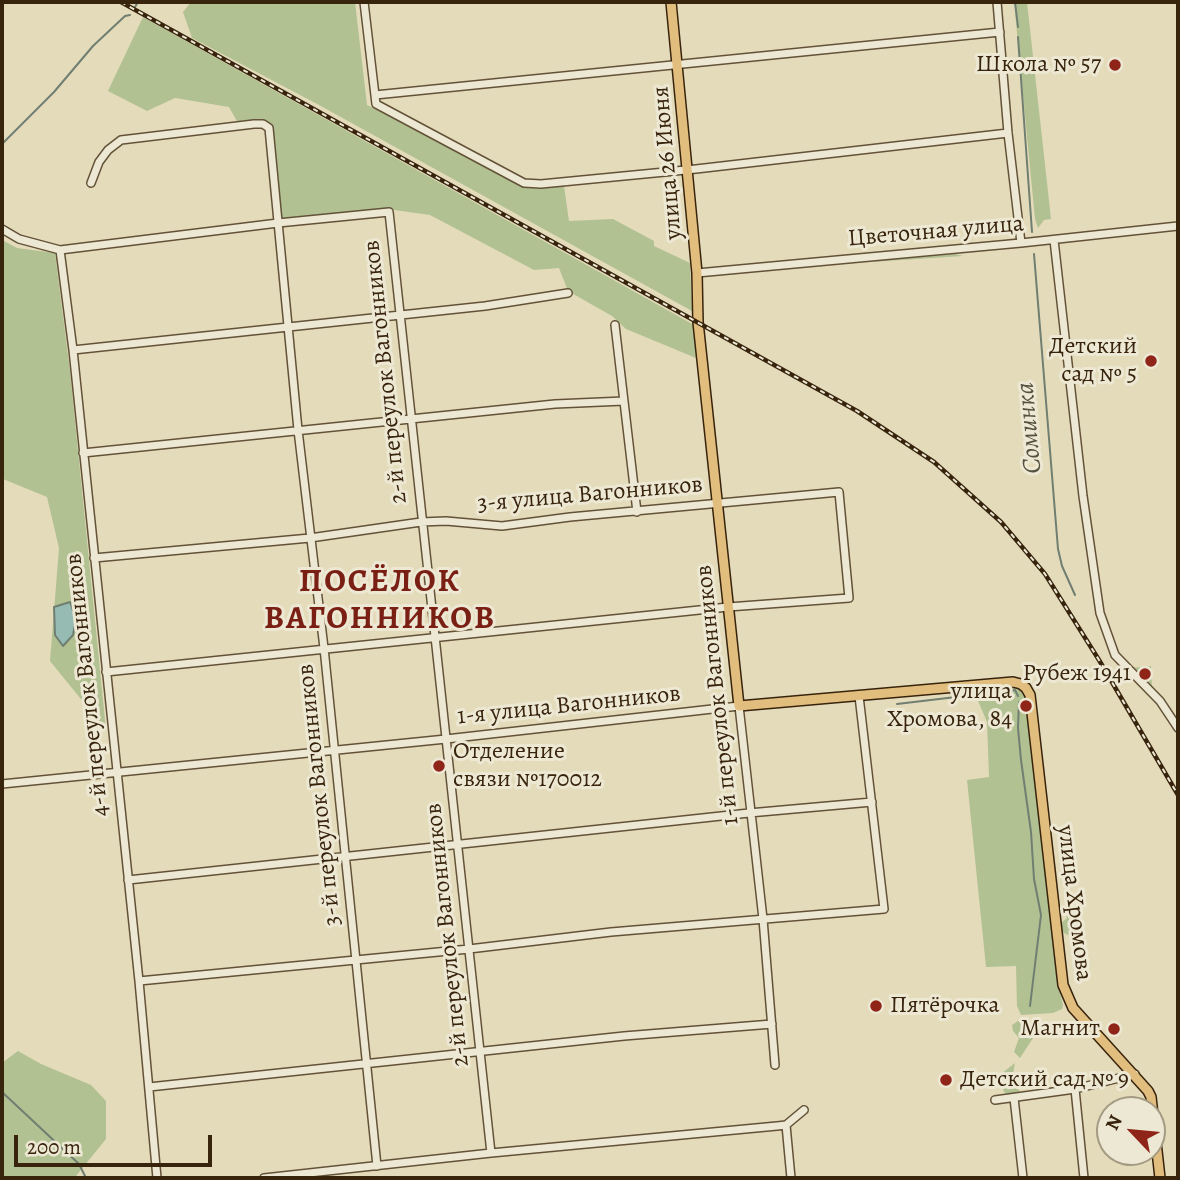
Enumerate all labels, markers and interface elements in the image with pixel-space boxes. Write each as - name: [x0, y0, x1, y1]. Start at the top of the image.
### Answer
- place label: Школа № 57: [976, 51, 1101, 79]
- marker: Школа № 57: [1107, 57, 1123, 73]
- street label: улица 26 Июня: [647, 85, 689, 241]
- street label: Цветочная улица: [847, 210, 1025, 254]
- street label: 2-й переулок Вагонников: [358, 239, 414, 505]
- place label: Детский сад № 5: [1049, 333, 1137, 389]
- marker: Детский сад № 5: [1143, 353, 1159, 369]
- water label: Соминка: [1010, 381, 1050, 475]
- street label: 3-я улица Вагонников: [476, 471, 704, 519]
- street label: 4-й переулок Вагонников: [60, 552, 116, 818]
- street label: 1-й переулок Вагонников: [690, 563, 746, 827]
- district label: ПОСЁЛОК ВАГОННИКОВ: [265, 564, 495, 639]
- place label: Рубеж 1941: [1023, 660, 1131, 688]
- street label: 3-й переулок Вагонников: [292, 663, 348, 927]
- marker: Рубеж 1941: [1137, 666, 1153, 682]
- place label: улица Хромова, 84: [887, 678, 1012, 734]
- street label: 1-я улица Вагонников: [456, 680, 682, 732]
- marker: улица Хромова, 84: [1018, 698, 1034, 714]
- place label: Отделение связи №170012: [453, 738, 602, 794]
- marker: Отделение связи №170012: [431, 758, 447, 774]
- street label: 2-й переулок Вагонников: [420, 802, 476, 1068]
- street label: улица Хромова: [1050, 823, 1098, 983]
- place label: Пятёрочка: [890, 992, 1000, 1020]
- marker: Пятёрочка: [868, 998, 884, 1014]
- place label: Магнит: [1020, 1015, 1100, 1043]
- marker: Магнит: [1106, 1021, 1122, 1037]
- place label: Детский сад № 9: [960, 1066, 1129, 1094]
- marker: Детский сад № 9: [938, 1072, 954, 1088]
- north arrow: [1096, 1096, 1166, 1166]
- text: N: [1099, 1111, 1129, 1135]
- scale bar: [18, 1120, 215, 1164]
- text: 200 m: [27, 1133, 81, 1161]

